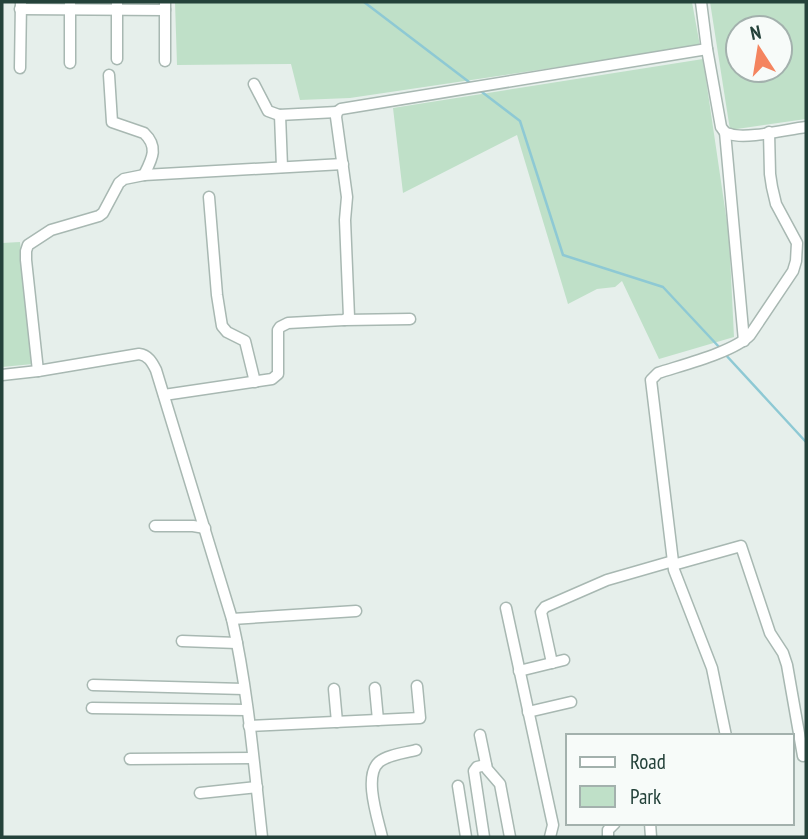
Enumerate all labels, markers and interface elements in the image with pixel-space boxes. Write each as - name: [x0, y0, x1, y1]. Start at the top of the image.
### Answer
- north arrow: [724, 14, 794, 84]
- text: N: [748, 20, 763, 45]
- legend: [566, 734, 794, 825]
- text: Road: [630, 748, 666, 775]
- text: Park: [630, 783, 661, 810]

